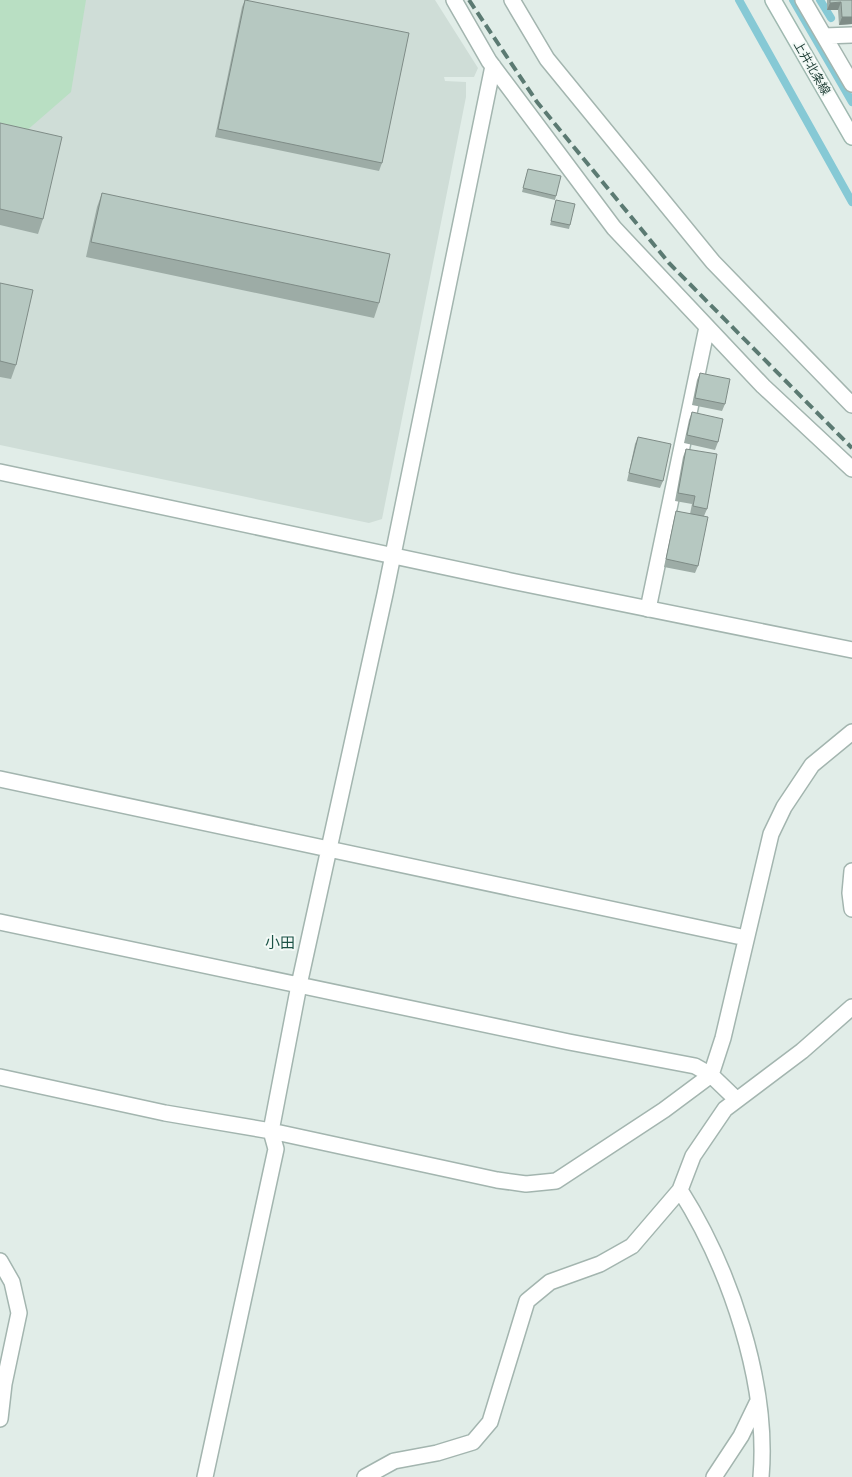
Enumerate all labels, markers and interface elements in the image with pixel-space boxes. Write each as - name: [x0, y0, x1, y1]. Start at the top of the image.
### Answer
- street label: 上井北条線: [790, 38, 835, 98]
- district label: 小田: [265, 932, 295, 952]

